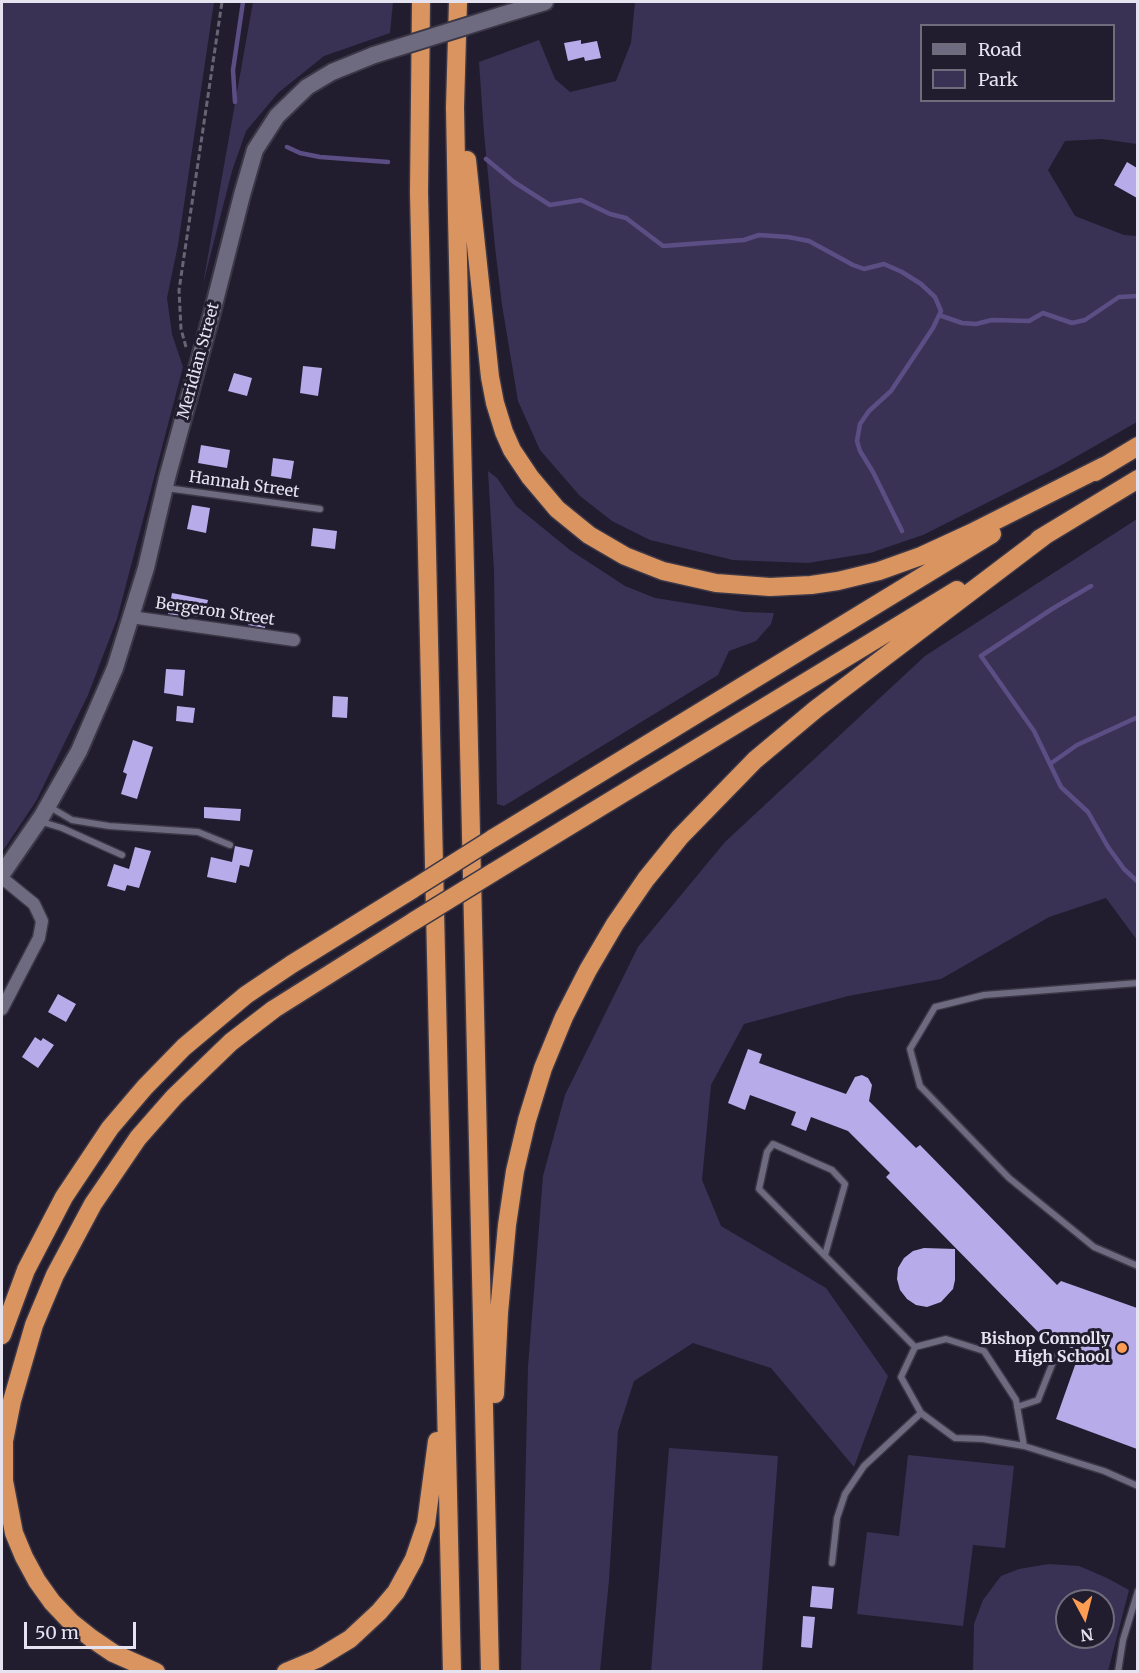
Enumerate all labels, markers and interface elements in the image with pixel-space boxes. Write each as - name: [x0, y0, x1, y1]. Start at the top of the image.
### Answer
- legend: [920, 24, 1115, 102]
- text: Road: [978, 38, 1022, 61]
- text: Park: [978, 68, 1018, 91]
- street label: Meridian Street: [174, 301, 224, 421]
- street label: Hannah Street: [188, 468, 300, 502]
- street label: Bergeron Street: [154, 594, 276, 630]
- place label: Bishop Connolly High School: [981, 1329, 1110, 1367]
- marker: Bishop Connolly High School: [1115, 1341, 1129, 1355]
- north arrow: [1055, 1589, 1115, 1649]
- scale bar: [27, 1610, 140, 1648]
- text: 50 m: [35, 1621, 79, 1644]
- text: N: [1079, 1624, 1094, 1646]

